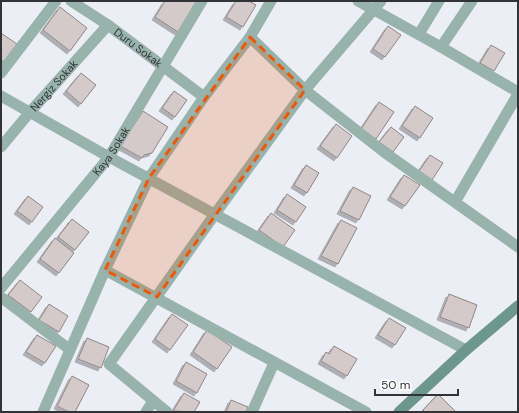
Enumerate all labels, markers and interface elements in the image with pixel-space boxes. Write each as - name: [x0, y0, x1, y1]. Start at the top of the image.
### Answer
- street label: Duru Sokak: [111, 25, 166, 71]
- street label: Nergiz Sokak: [27, 56, 81, 114]
- street label: Kaya Sokak: [90, 123, 133, 179]
- scale bar: [375, 371, 458, 397]
- text: 50 m: [381, 377, 410, 393]

